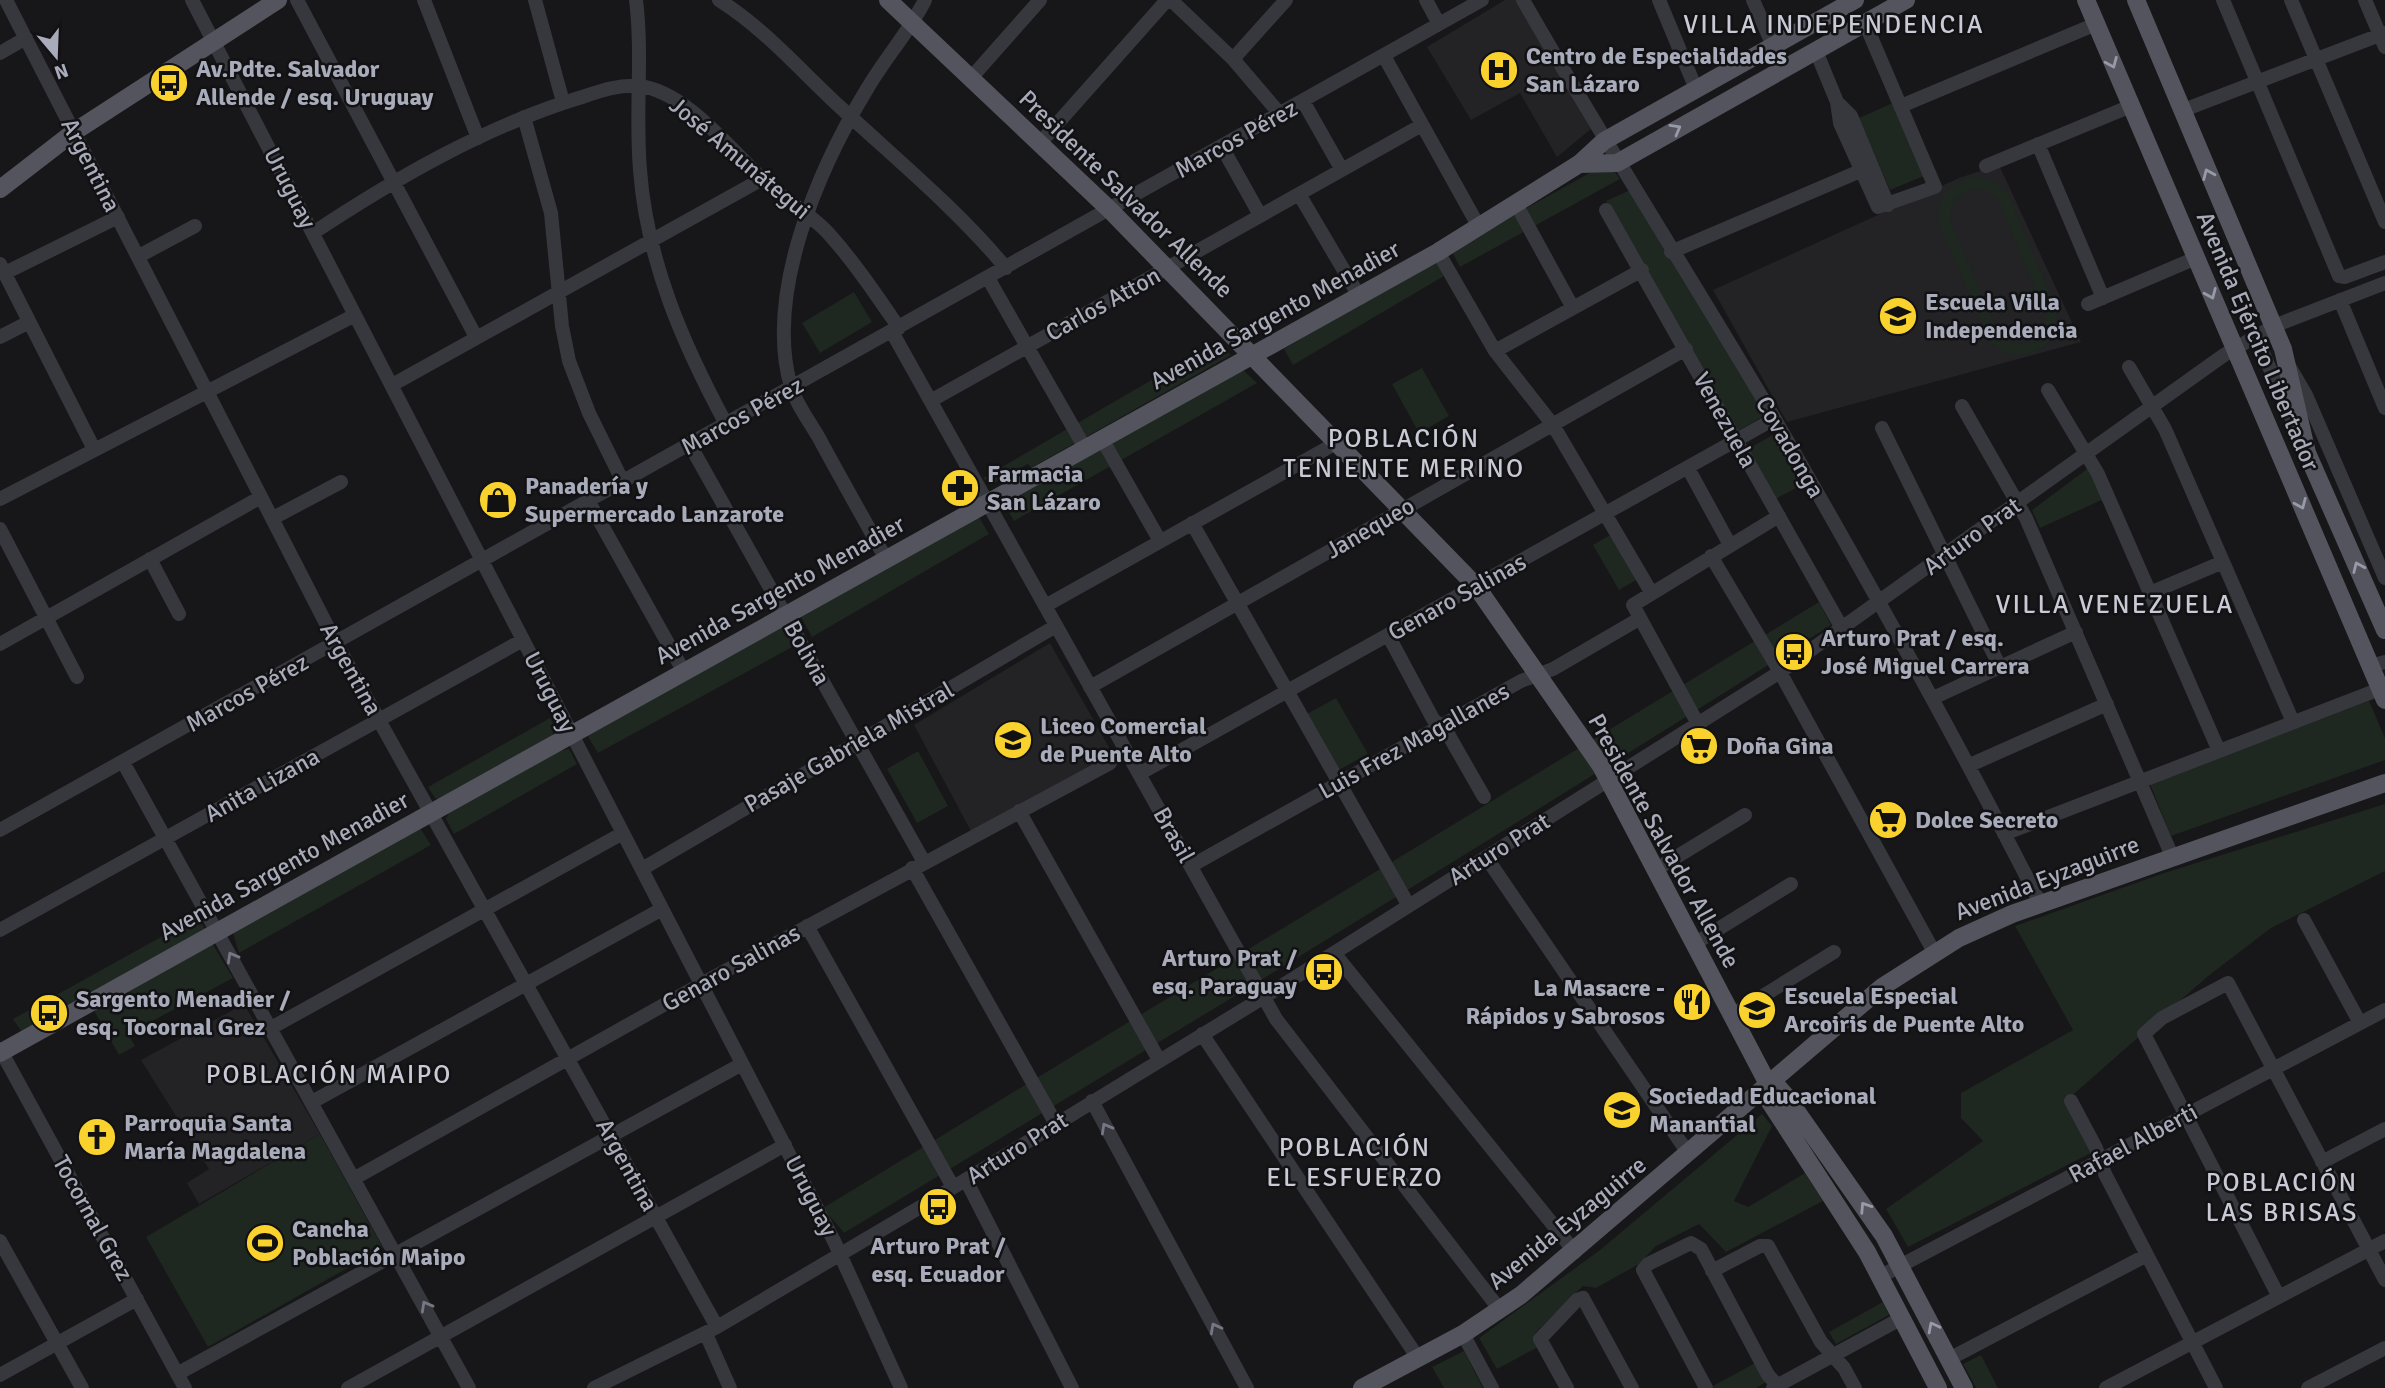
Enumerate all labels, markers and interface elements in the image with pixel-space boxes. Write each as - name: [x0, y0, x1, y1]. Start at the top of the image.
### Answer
- district label: VILLA INDEPENDENCIA: [1683, 9, 1985, 41]
- north arrow: [21, 21, 91, 91]
- place label: Centro de Especialidades San Lázaro: [1526, 41, 1787, 99]
- hospital icon: Centro de Especialidades San Lázaro: [1478, 49, 1520, 91]
- place label: Av.Pdte. Salvador Allende / esq. Uruguay: [196, 54, 433, 112]
- one-way arrow: [2104, 56, 2118, 68]
- text: N: [51, 58, 71, 85]
- bus stop icon: Av.Pdte. Salvador Allende / esq. Uruguay: [148, 62, 190, 104]
- street label: Presidente Salvador Allende: [1013, 84, 1239, 304]
- street label: José Amunátegui: [663, 90, 817, 226]
- street label: Marcos Pérez: [1169, 93, 1303, 185]
- street label: Argentina: [55, 113, 127, 217]
- one-way arrow: [1669, 124, 1682, 137]
- street label: Uruguay: [257, 142, 323, 234]
- one-way arrow: [2202, 168, 2216, 181]
- street label: Avenida Ejército Libertador: [2190, 207, 2326, 475]
- street label: Avenida Sargento Menadier: [1145, 234, 1405, 396]
- street label: Carlos Atton: [1040, 260, 1166, 348]
- place label: Escuela Villa Independencia: [1925, 287, 2078, 345]
- one-way arrow: [2203, 288, 2217, 300]
- school or university icon: Escuela Villa Independencia: [1877, 295, 1919, 337]
- street label: Venezuela: [1686, 367, 1764, 473]
- street label: Marcos Pérez: [675, 370, 809, 462]
- street label: Covadonga: [1749, 391, 1831, 503]
- district label: POBLACIÓN TENIENTE MERINO: [1283, 423, 1525, 485]
- place label: Farmacia San Lázaro: [987, 459, 1101, 517]
- pharmacy icon: Farmacia San Lázaro: [939, 467, 981, 509]
- place label: Panadería y Supermercado Lanzarote: [525, 471, 784, 529]
- shop icon: Panadería y Supermercado Lanzarote: [477, 479, 519, 521]
- street label: Arturo Prat: [1917, 490, 2027, 582]
- street label: Janequeo: [1320, 491, 1420, 565]
- one-way arrow: [2293, 496, 2307, 509]
- street label: Avenida Sargento Menadier: [650, 509, 910, 671]
- street label: Genaro Salinas: [1383, 547, 1531, 647]
- one-way arrow: [2352, 562, 2366, 575]
- district label: VILLA VENEZUELA: [1996, 589, 2234, 621]
- street label: Bolivia: [777, 615, 837, 691]
- street label: Argentina: [313, 617, 389, 721]
- place label: Arturo Prat / esq. José Miguel Carrera: [1821, 623, 2030, 681]
- bus stop icon: Arturo Prat / esq. José Miguel Carrera: [1773, 631, 1815, 673]
- street label: Uruguay: [517, 646, 583, 738]
- street label: Marcos Pérez: [180, 647, 314, 739]
- street label: Pasaje Gabriela Mistral: [739, 675, 959, 819]
- street label: Luis Frez Magallanes: [1313, 676, 1515, 806]
- street label: Presidente Salvador Allende: [1581, 708, 1747, 974]
- place label: Liceo Comercial de Puente Alto: [1040, 711, 1207, 769]
- school or university icon: Liceo Comercial de Puente Alto: [992, 719, 1034, 761]
- supermarket icon: Doña Gina: [1678, 725, 1720, 767]
- place label: Doña Gina: [1726, 731, 1834, 761]
- street label: Anita Lizana: [199, 741, 325, 829]
- street label: Avenida Sargento Menadier: [154, 785, 414, 947]
- supermarket icon: Dolce Secreto: [1867, 799, 1909, 841]
- street label: Brasil: [1147, 802, 1201, 868]
- place label: Dolce Secreto: [1915, 805, 2058, 835]
- street label: Arturo Prat: [1443, 806, 1555, 892]
- street label: Avenida Eyzaguirre: [1950, 829, 2144, 927]
- street label: Genaro Salinas: [657, 918, 805, 1018]
- place label: Arturo Prat / esq. Paraguay: [1152, 943, 1297, 1001]
- bus stop icon: Arturo Prat / esq. Paraguay: [1303, 951, 1345, 993]
- one-way arrow: [227, 952, 240, 965]
- place label: La Masacre - Rápidos y Sabrosos: [1465, 973, 1665, 1031]
- restaurant icon: La Masacre - Rápidos y Sabrosos: [1671, 981, 1713, 1023]
- place label: Escuela Especial Arcoiris de Puente Alto: [1784, 981, 2024, 1039]
- place label: Sargento Menadier / esq. Tocornal Grez: [76, 984, 291, 1042]
- school or university icon: Escuela Especial Arcoiris de Puente Alto: [1736, 989, 1778, 1031]
- bus stop icon: Sargento Menadier / esq. Tocornal Grez: [28, 992, 70, 1034]
- district label: POBLACIÓN MAIPO: [206, 1059, 452, 1091]
- place label: Sociedad Educacional Manantial: [1649, 1081, 1877, 1139]
- school or university icon: Sociedad Educacional Manantial: [1601, 1089, 1643, 1131]
- street label: Rafael Alberti: [2064, 1097, 2202, 1189]
- street label: Arturo Prat: [961, 1105, 1073, 1191]
- place label: Parroquia Santa María Magdalena: [124, 1108, 306, 1166]
- street label: Argentina: [589, 1113, 665, 1217]
- church icon: Parroquia Santa María Magdalena: [76, 1116, 118, 1158]
- one-way arrow: [1101, 1123, 1115, 1135]
- district label: POBLACIÓN EL ESFUERZO: [1266, 1132, 1444, 1194]
- street label: Tocornal Grez: [46, 1150, 140, 1286]
- street label: Uruguay: [778, 1150, 844, 1242]
- street label: Avenida Eyzaguirre: [1482, 1150, 1652, 1296]
- district label: POBLACIÓN LAS BRISAS: [2205, 1167, 2359, 1229]
- bus stop icon: Arturo Prat / esq. Ecuador: [917, 1186, 959, 1228]
- one-way arrow: [1861, 1202, 1873, 1215]
- place label: Cancha Población Maipo: [292, 1214, 465, 1272]
- sports icon: Cancha Población Maipo: [244, 1222, 286, 1264]
- place label: Arturo Prat / esq. Ecuador: [870, 1231, 1006, 1289]
- one-way arrow: [421, 1301, 434, 1313]
- one-way arrow: [1927, 1322, 1941, 1334]
- one-way arrow: [1210, 1323, 1223, 1335]

